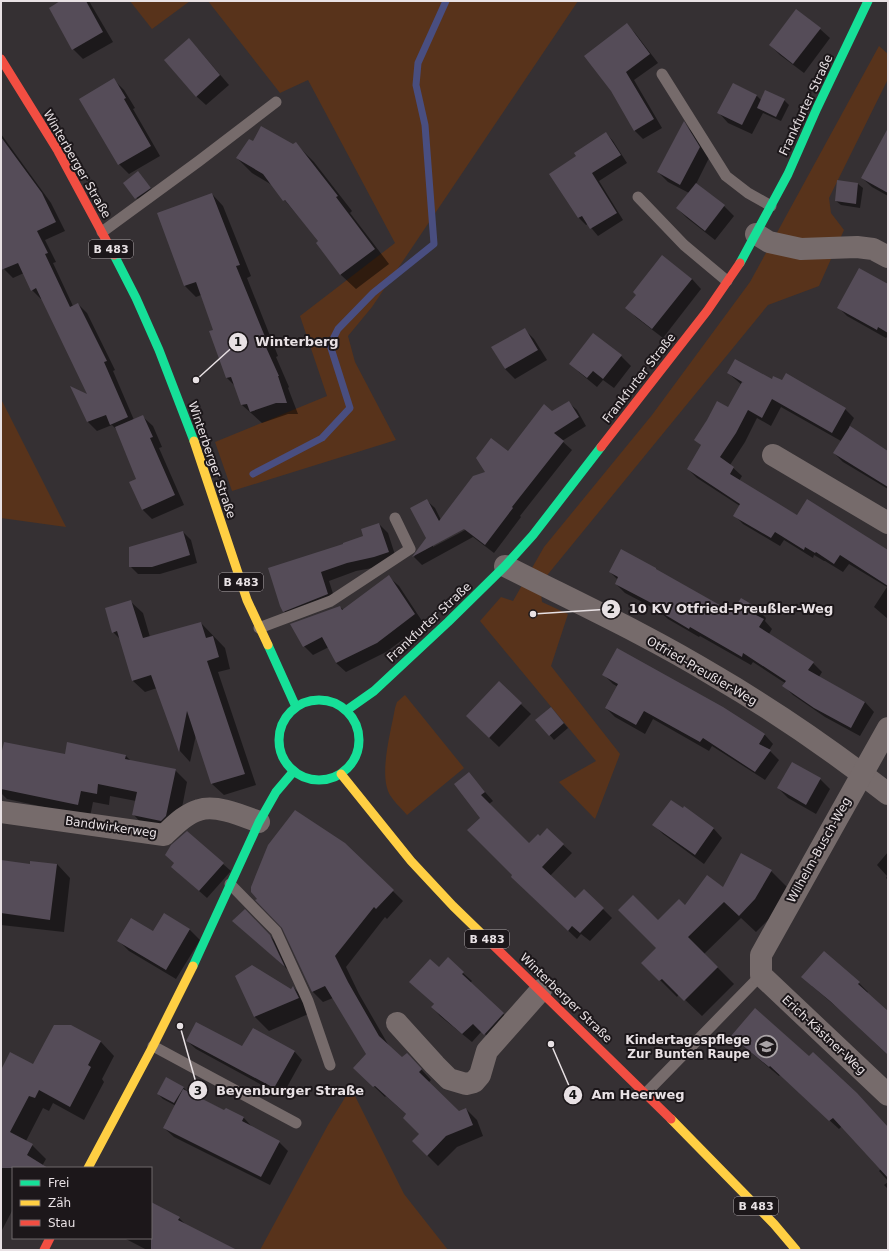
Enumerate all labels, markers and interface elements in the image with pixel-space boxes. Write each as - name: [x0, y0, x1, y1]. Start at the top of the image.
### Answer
- street label: Frankfurter Straße: [776, 52, 836, 158]
- street label: Winterberger Straße: [40, 107, 114, 221]
- road number: B 483: [89, 240, 133, 258]
- callout: Winterberg: [228, 329, 347, 354]
- street label: Frankfurter Straße: [600, 330, 678, 426]
- text: Winterberg: [255, 334, 339, 349]
- text: 1: [234, 335, 242, 349]
- street label: Winterberger Straße: [185, 400, 239, 520]
- road number: B 483: [219, 573, 263, 591]
- street label: Frankfurter Straße: [384, 579, 474, 665]
- callout: 10 KV Otfried-Preußler-Weg: [601, 596, 841, 621]
- text: 10 KV Otfried-Preußler-Weg: [629, 601, 833, 616]
- text: 2: [607, 602, 615, 616]
- street label: Otfried-Preußler-Weg: [644, 634, 760, 708]
- street label: Wilhelm-Busch-Weg: [784, 795, 854, 905]
- street label: Bandwirkerweg: [64, 814, 158, 840]
- road number: B 483: [465, 930, 509, 948]
- street label: Winterberger Straße: [517, 950, 615, 1046]
- street label: Erich-Kästner-Weg: [779, 993, 869, 1077]
- place label: Kindertagespflege Zur Bunten Raupe: [625, 1033, 750, 1061]
- school or university icon: Kindertagespflege Zur Bunten Raupe: [753, 1034, 779, 1060]
- callout: Beyenburger Straße: [188, 1078, 372, 1103]
- callout: Am Heerweg: [563, 1082, 693, 1107]
- text: Beyenburger Straße: [216, 1083, 364, 1098]
- text: 3: [194, 1084, 202, 1098]
- text: Am Heerweg: [591, 1087, 685, 1102]
- text: 4: [569, 1088, 577, 1102]
- legend: [12, 1167, 152, 1239]
- text: Frei: [48, 1176, 69, 1190]
- text: Zäh: [48, 1196, 71, 1210]
- road number: B 483: [734, 1197, 778, 1215]
- text: Stau: [48, 1216, 75, 1230]

